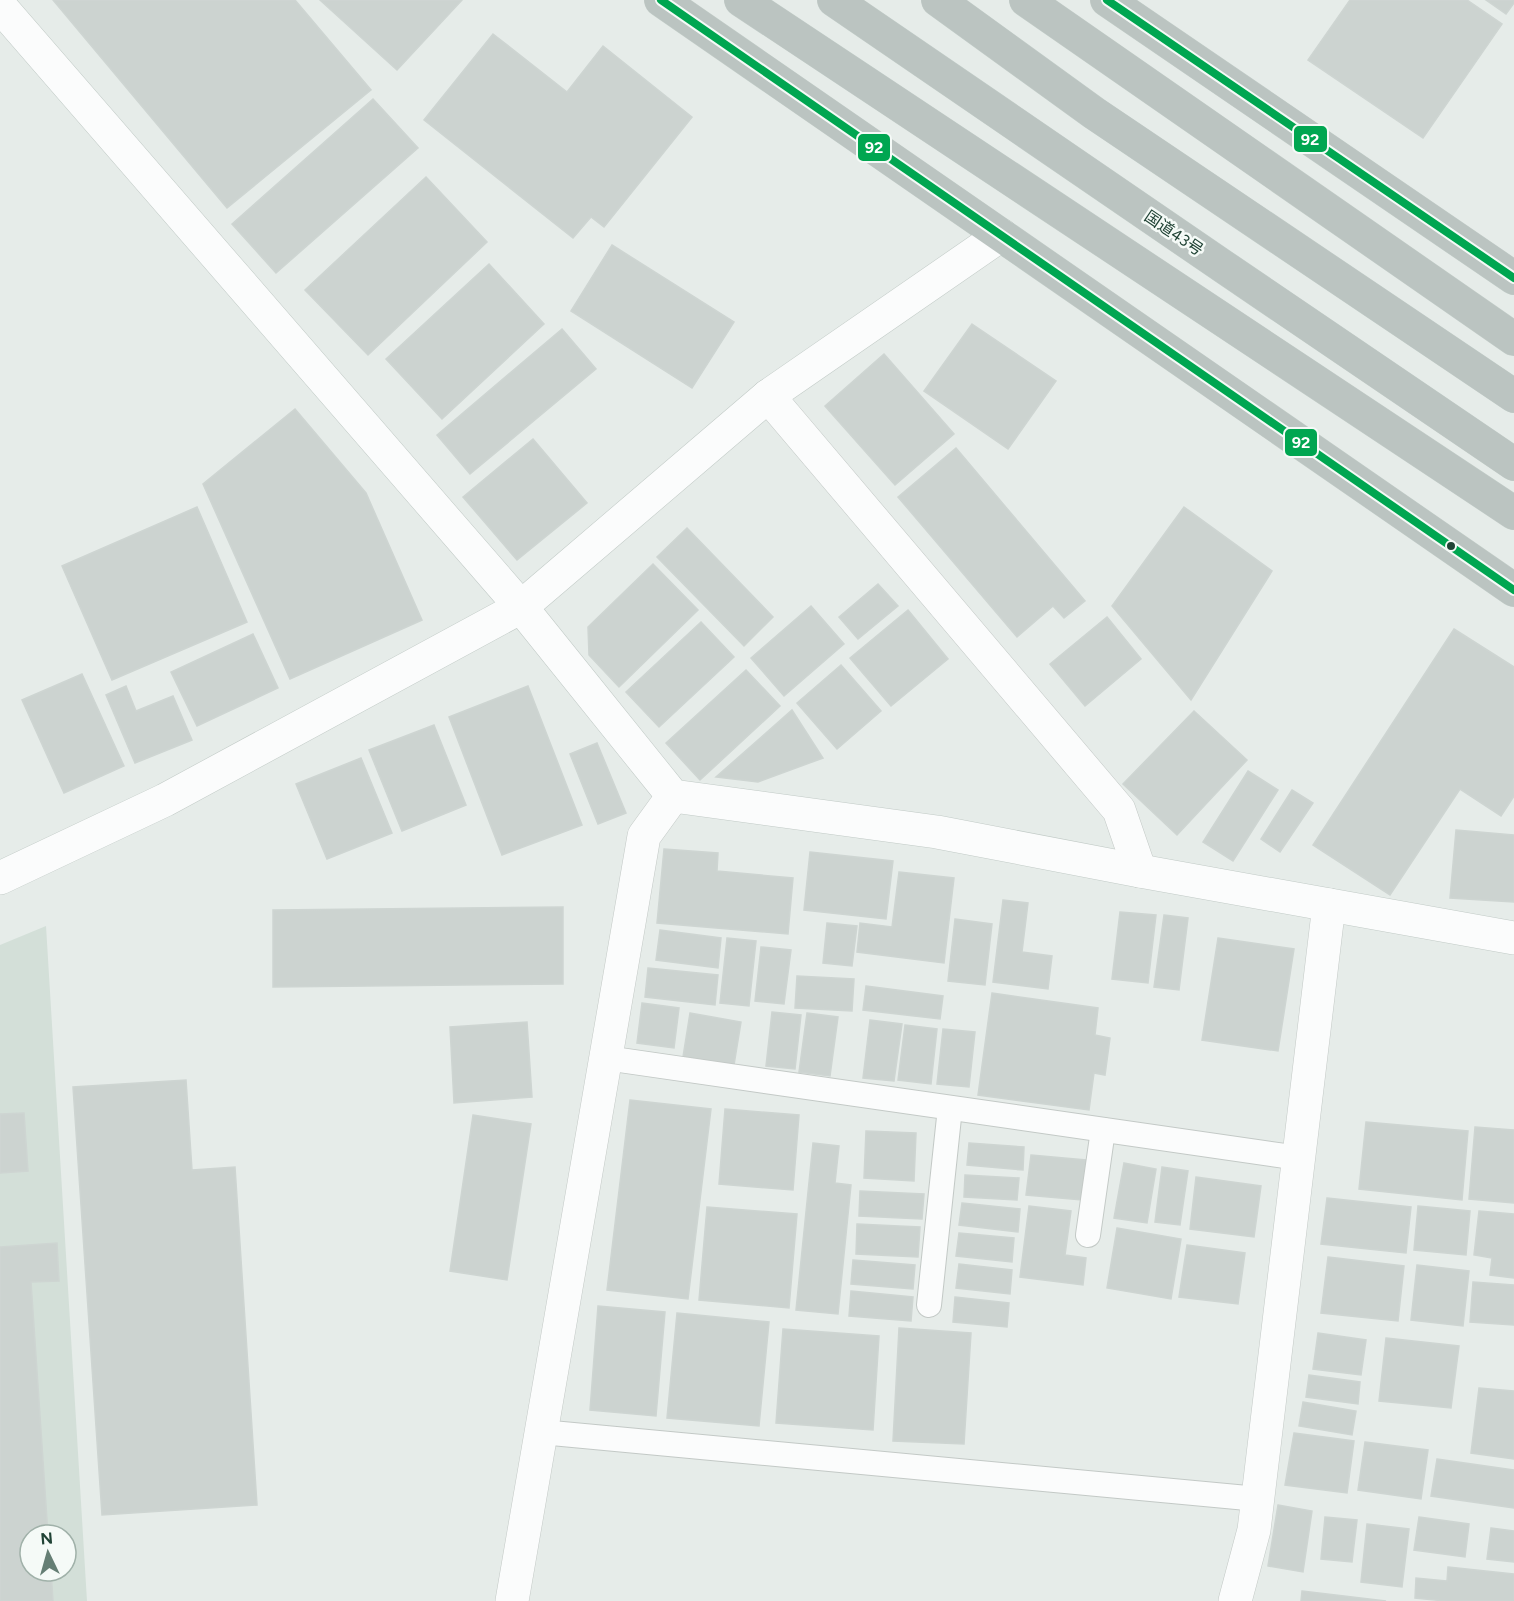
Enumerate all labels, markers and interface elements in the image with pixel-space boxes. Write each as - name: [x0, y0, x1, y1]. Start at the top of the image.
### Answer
- line badge: 92: [1293, 125, 1328, 153]
- text: 92: [1301, 130, 1319, 149]
- line badge: 92: [857, 133, 891, 162]
- text: 92: [865, 138, 883, 157]
- street label: 国道43号: [1141, 206, 1207, 260]
- line badge: 92: [1284, 428, 1318, 457]
- text: 92: [1292, 433, 1310, 452]
- unlabelled marker: [1445, 540, 1457, 552]
- north arrow: [18, 1523, 78, 1583]
- text: N: [40, 1529, 54, 1549]

